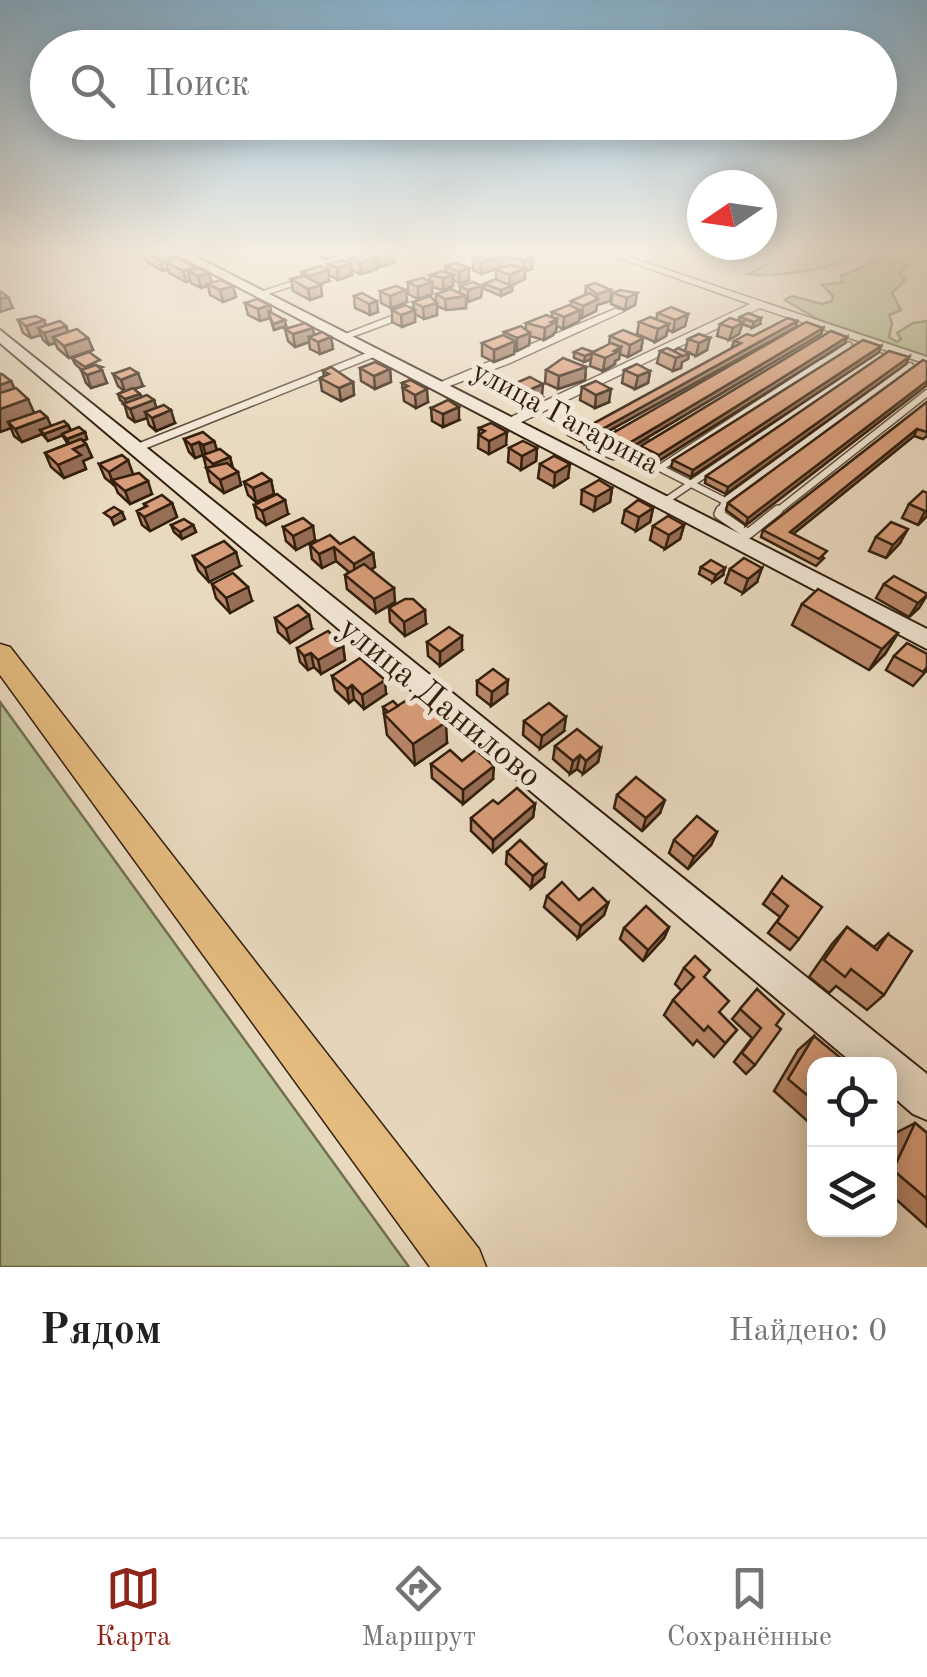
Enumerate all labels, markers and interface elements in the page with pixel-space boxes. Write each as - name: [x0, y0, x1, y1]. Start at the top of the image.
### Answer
- search box: [30, 30, 897, 140]
- icon: search: [65, 58, 120, 113]
- text: Поиск: [145, 66, 250, 104]
- north arrow: [687, 170, 777, 260]
- street label: улица Гагарина: [466, 357, 664, 481]
- street label: улица Данилово: [331, 611, 547, 795]
- map controls: [807, 1057, 897, 1237]
- button: locate: [807, 1057, 897, 1147]
- button: layers: [807, 1147, 897, 1237]
- text: Рядом: [40, 1311, 162, 1353]
- text: Найдено: 0: [728, 1316, 887, 1348]
- tab: Карта: [95, 1561, 171, 1656]
- tab: Маршрут: [361, 1561, 476, 1656]
- tab: Сохранённые: [667, 1561, 832, 1656]

